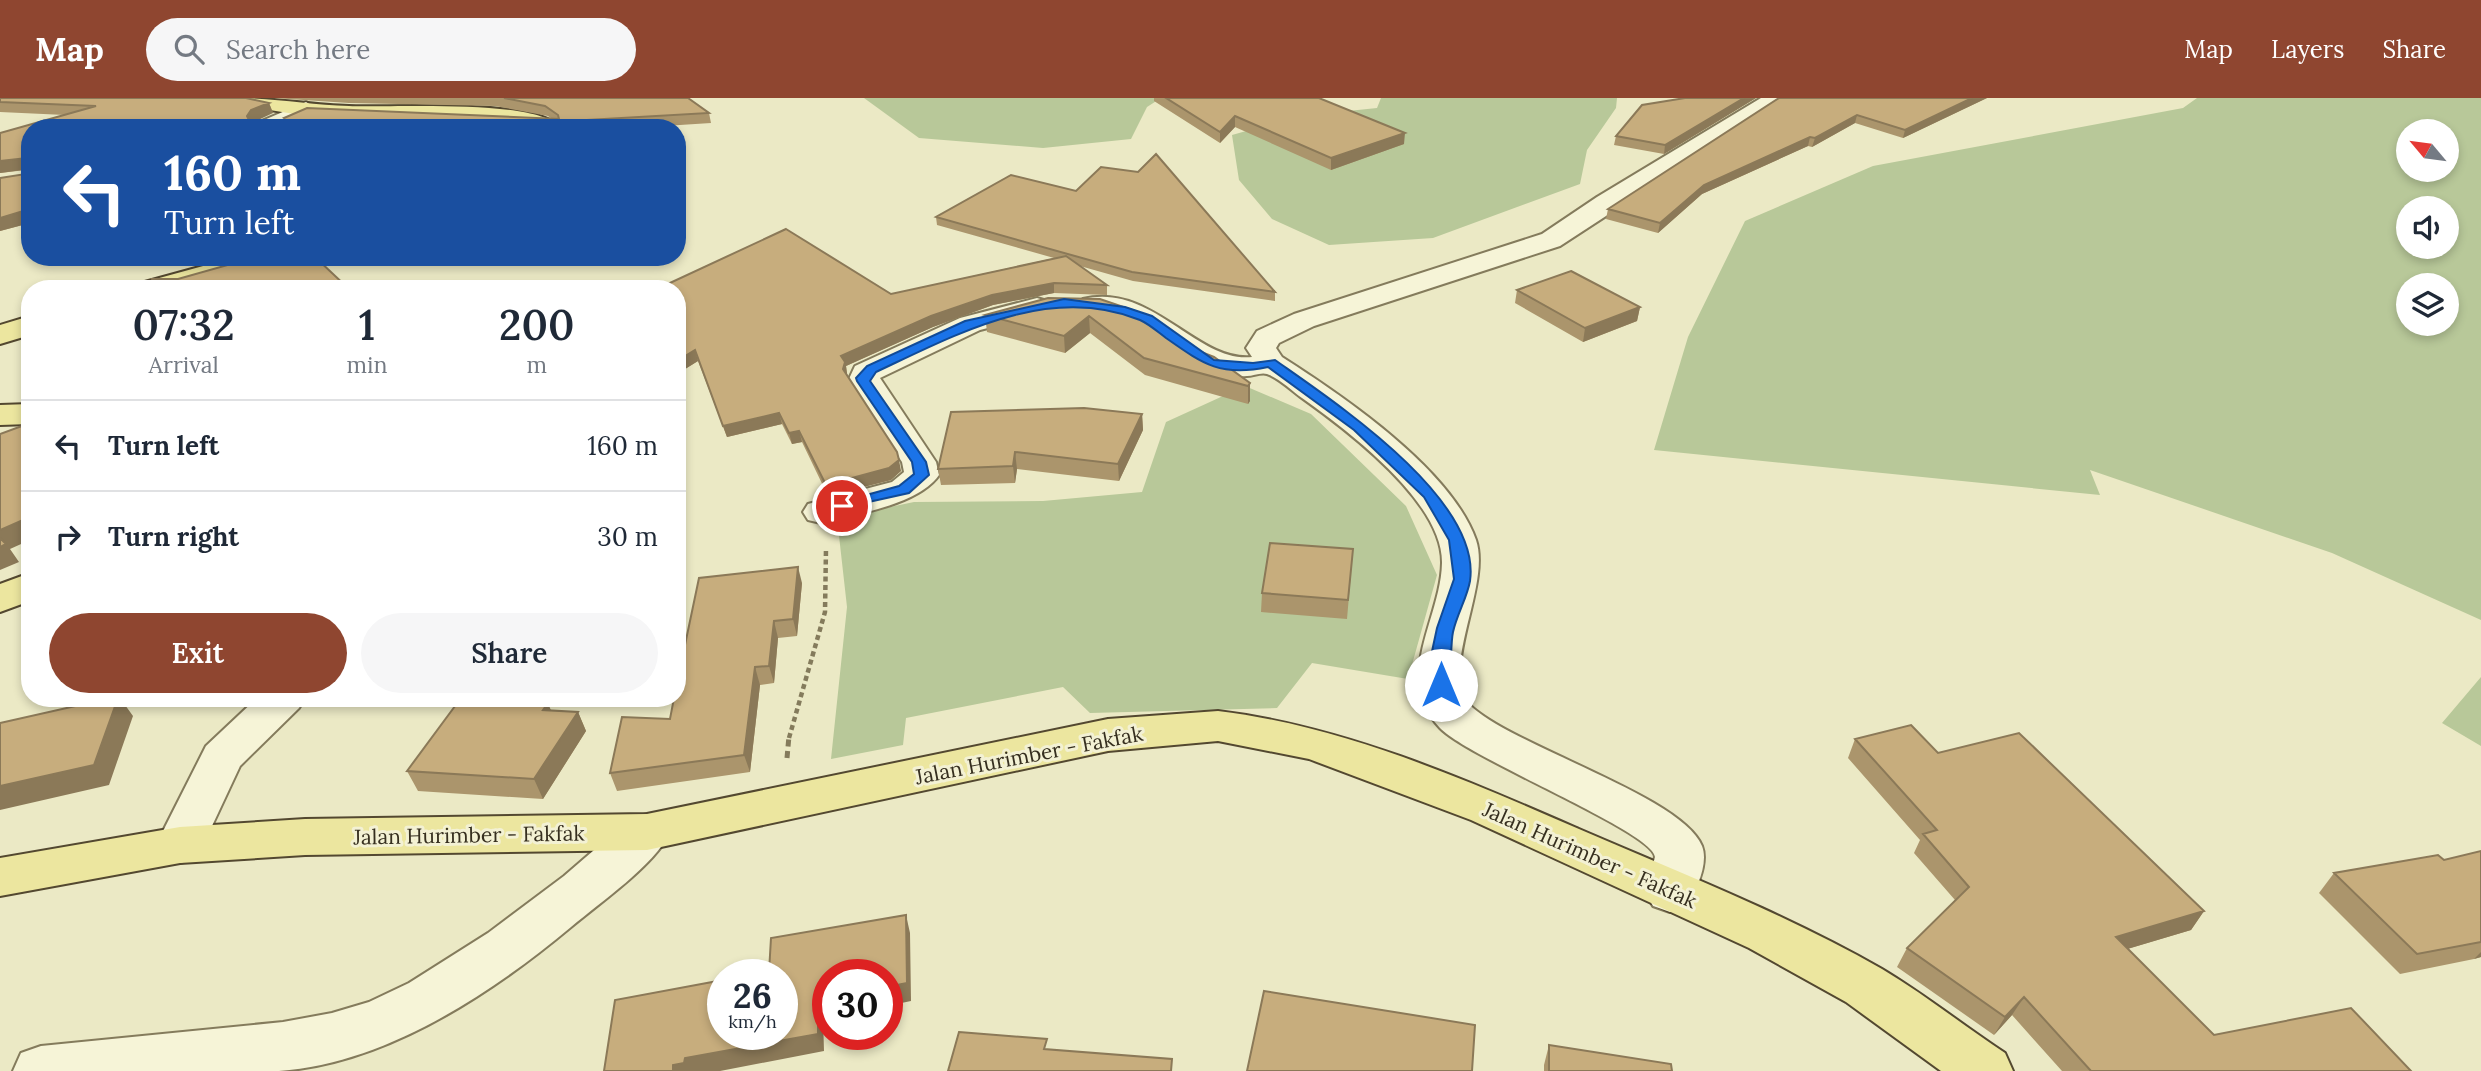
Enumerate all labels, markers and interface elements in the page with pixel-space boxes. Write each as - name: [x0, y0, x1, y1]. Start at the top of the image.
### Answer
- search box: [146, 18, 636, 81]
- text: Map: [35, 28, 104, 70]
- icon: search: [170, 30, 208, 68]
- text: Search here: [226, 33, 370, 66]
- text: Map: [2184, 34, 2233, 65]
- text: Layers: [2271, 34, 2344, 65]
- text: Share: [2382, 34, 2446, 65]
- north arrow: [2396, 119, 2459, 182]
- map controls: [2396, 119, 2459, 336]
- text: 160 m: [164, 141, 301, 203]
- icon: left: [49, 147, 140, 238]
- button: sound: [2396, 196, 2459, 259]
- text: Turn left: [164, 202, 294, 243]
- button: layers: [2396, 273, 2459, 336]
- text: 07:32: [133, 298, 235, 352]
- text: 1: [359, 298, 375, 352]
- text: 200: [499, 298, 574, 352]
- text: Arrival: [149, 350, 219, 379]
- text: min: [346, 350, 387, 379]
- text: m: [526, 350, 547, 379]
- icon: left: [49, 427, 87, 465]
- text: Turn left: [108, 429, 219, 462]
- text: 160 m: [587, 429, 658, 462]
- pin: [812, 476, 872, 536]
- icon: arrive: [823, 487, 861, 525]
- icon: right: [49, 518, 87, 556]
- text: Turn right: [108, 520, 239, 553]
- text: 30 m: [597, 520, 658, 553]
- button: Exit: [49, 613, 347, 693]
- button: Share: [361, 613, 658, 693]
- position arrow: [1404, 648, 1478, 722]
- street label: Jalan Hurimber - Fakfak: [912, 720, 1146, 791]
- street label: Jalan Hurimber - Fakfak: [1478, 795, 1702, 915]
- street label: Jalan Hurimber - Fakfak: [352, 819, 586, 851]
- speed limit sign: 30: [812, 959, 903, 1050]
- text: 26: [733, 973, 772, 1018]
- text: km/h: [728, 1010, 777, 1033]

